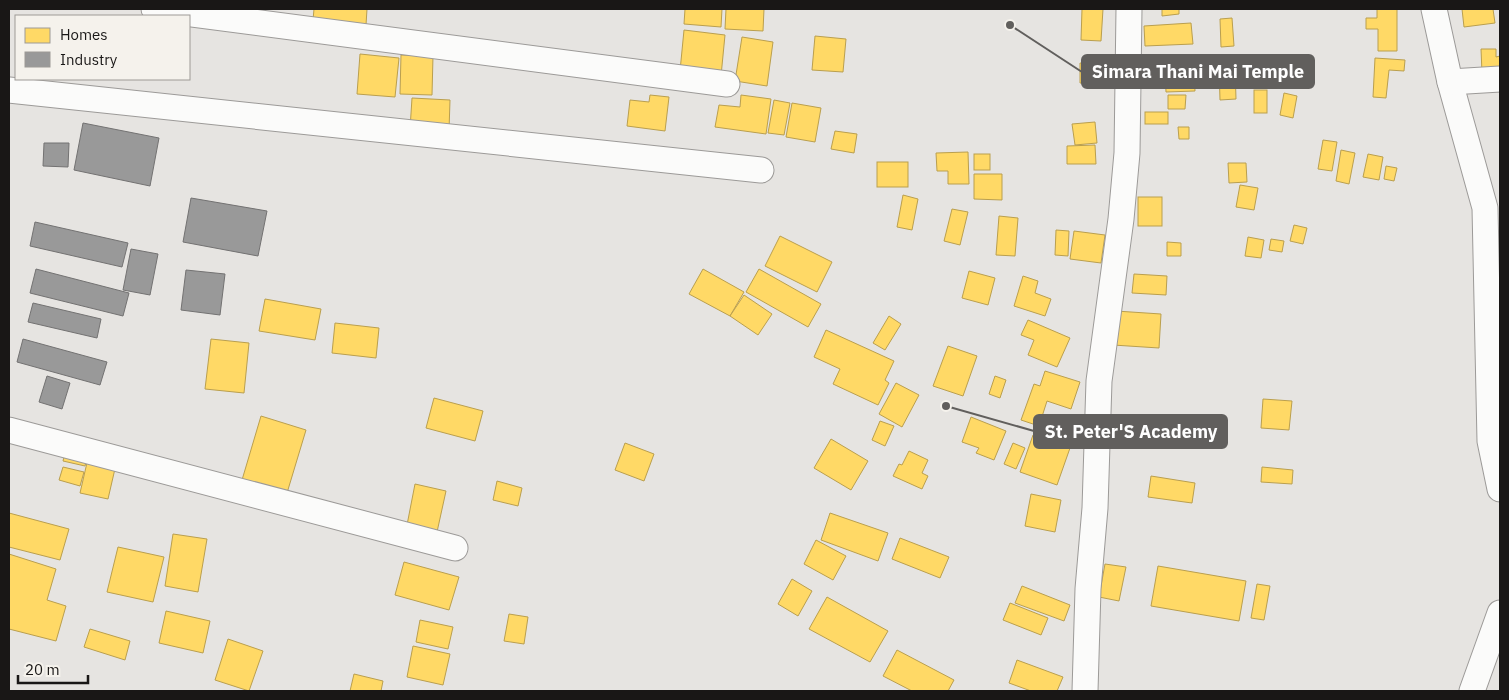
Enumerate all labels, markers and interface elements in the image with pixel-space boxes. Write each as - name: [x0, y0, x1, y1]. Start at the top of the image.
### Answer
- legend: [15, 15, 190, 80]
- text: Homes: [60, 25, 108, 44]
- text: Industry: [60, 50, 118, 69]
- callout: Simara Thani Mai Temple: [1082, 55, 1314, 88]
- text: Simara Thani Mai Temple: [1092, 60, 1304, 83]
- callout: St. Peter'S Academy: [1034, 415, 1227, 448]
- text: St. Peter'S Academy: [1045, 420, 1218, 443]
- scale bar: [18, 652, 88, 684]
- text: 20 m: [25, 660, 60, 679]

